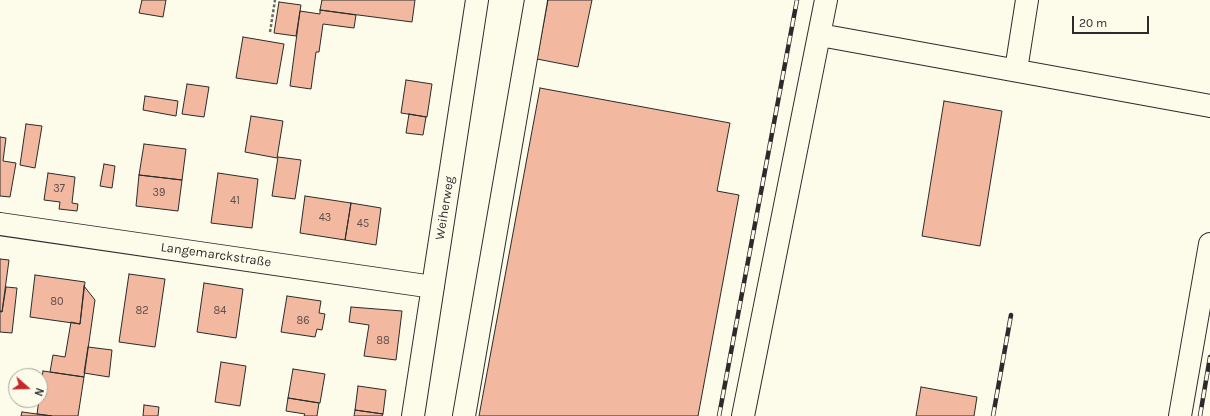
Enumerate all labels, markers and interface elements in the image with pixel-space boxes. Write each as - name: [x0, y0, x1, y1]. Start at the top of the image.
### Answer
- scale bar: [1074, 8, 1151, 34]
- text: 20 m: [1079, 16, 1107, 30]
- street label: Weiherweg: [432, 175, 458, 241]
- house number: 37: [53, 182, 65, 196]
- house number: 39: [153, 186, 165, 200]
- house number: 41: [230, 194, 240, 208]
- house number: 43: [319, 211, 331, 225]
- house number: 45: [357, 217, 369, 231]
- street label: Langemarckstraße: [160, 240, 272, 270]
- house number: 80: [50, 295, 64, 309]
- house number: 82: [135, 304, 149, 318]
- house number: 84: [214, 304, 226, 318]
- house number: 86: [296, 314, 310, 328]
- house number: 88: [376, 334, 390, 348]
- north arrow: [8, 368, 48, 408]
- text: N: [31, 386, 46, 398]

